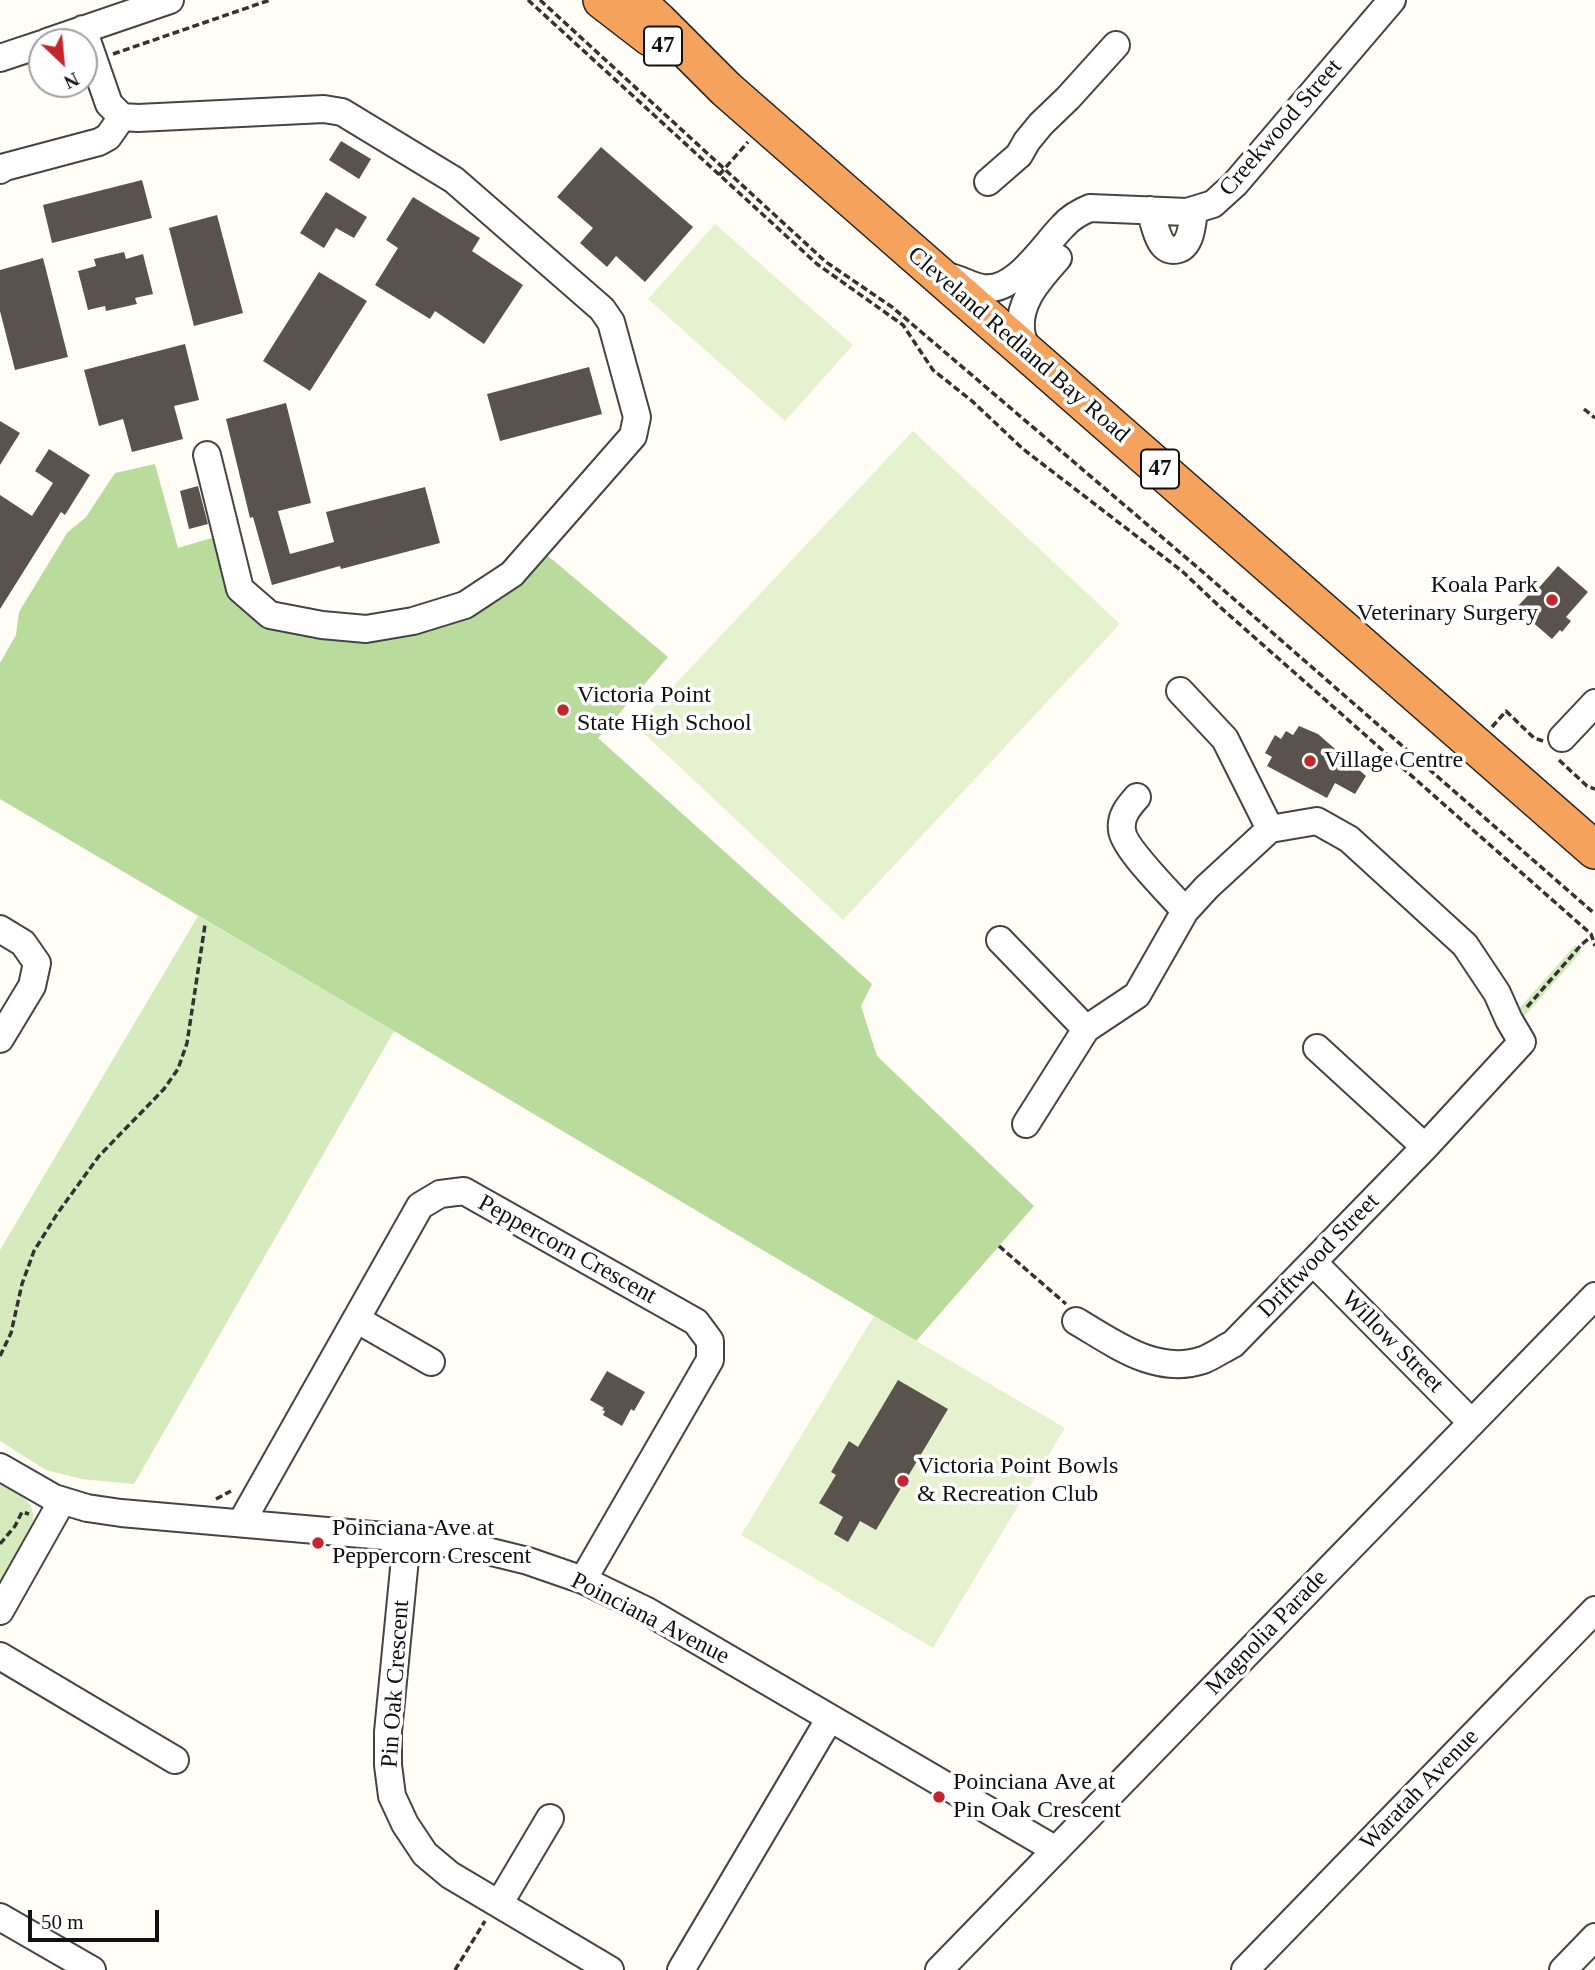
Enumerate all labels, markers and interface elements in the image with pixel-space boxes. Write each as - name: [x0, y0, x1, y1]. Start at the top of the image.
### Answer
- road number: 47: [644, 26, 682, 66]
- north arrow: [28, 28, 98, 98]
- street label: Creekwood Street: [1214, 53, 1348, 203]
- text: N: [61, 68, 82, 93]
- street label: Cleveland Redland Bay Road: [901, 241, 1135, 449]
- road number: 47: [1141, 449, 1179, 489]
- place label: Koala Park Veterinary Surgery: [1357, 572, 1538, 628]
- marker: Koala Park Veterinary Surgery: [1544, 592, 1560, 608]
- place label: Victoria Point State High School: [577, 682, 752, 738]
- marker: Victoria Point State High School: [555, 702, 571, 718]
- place label: Village Centre: [1324, 747, 1463, 775]
- marker: Village Centre: [1302, 753, 1318, 769]
- street label: Driftwood Street: [1252, 1188, 1386, 1324]
- street label: Peppercorn Crescent: [473, 1189, 661, 1311]
- street label: Willow Street: [1335, 1285, 1449, 1399]
- place label: Victoria Point Bowls & Recreation Club: [917, 1453, 1118, 1509]
- marker: Victoria Point Bowls & Recreation Club: [895, 1473, 911, 1489]
- place label: Poinciana Ave at Peppercorn Crescent: [332, 1515, 531, 1571]
- marker: Poinciana Ave at Peppercorn Crescent: [310, 1535, 326, 1551]
- street label: Magnolia Parade: [1200, 1564, 1334, 1702]
- street label: Poinciana Avenue: [566, 1567, 734, 1671]
- street label: Pin Oak Crescent: [376, 1599, 416, 1769]
- street label: Waratah Avenue: [1355, 1723, 1485, 1857]
- place label: Poinciana Ave at Pin Oak Crescent: [953, 1769, 1121, 1825]
- marker: Poinciana Ave at Pin Oak Crescent: [931, 1789, 947, 1805]
- scale bar: [32, 1896, 163, 1940]
- text: 50 m: [41, 1910, 84, 1934]

